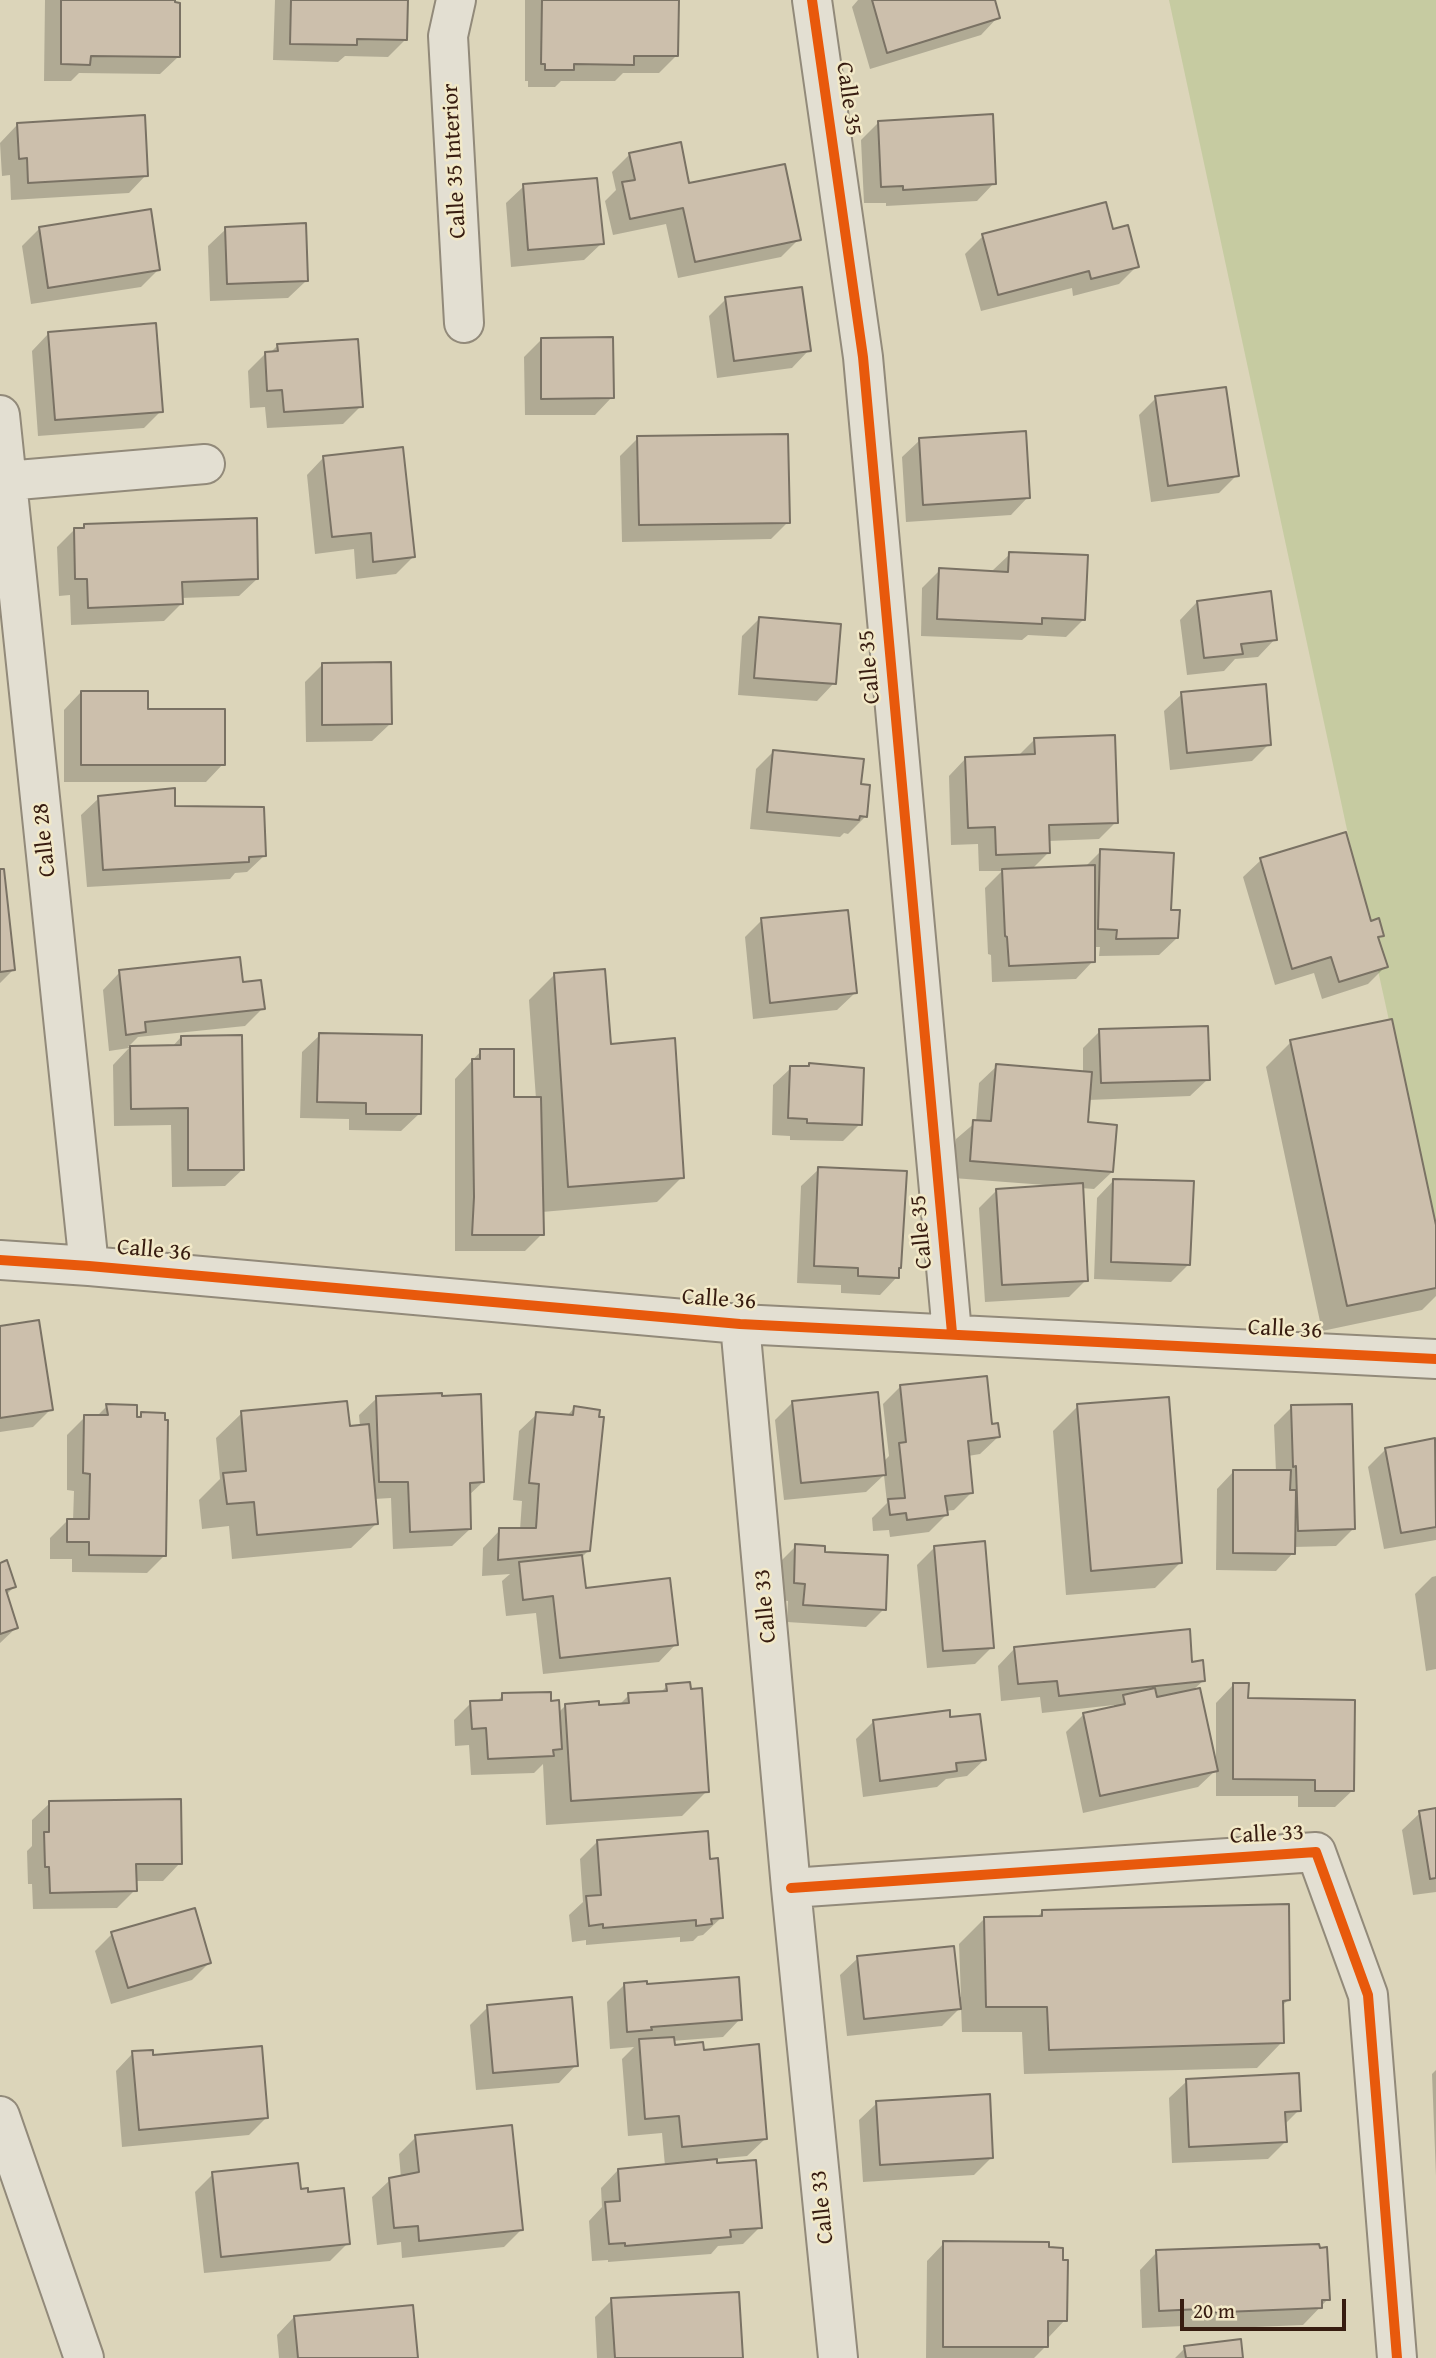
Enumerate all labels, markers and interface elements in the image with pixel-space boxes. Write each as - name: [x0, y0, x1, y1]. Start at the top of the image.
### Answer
- street label: Calle 35: [829, 60, 867, 138]
- street label: Calle 35 Interior: [437, 83, 473, 239]
- street label: Calle 35: [853, 629, 887, 705]
- street label: Calle 28: [27, 802, 63, 878]
- street label: Calle 35: [905, 1194, 939, 1270]
- street label: Calle 36: [116, 1234, 192, 1268]
- street label: Calle 36: [681, 1284, 757, 1316]
- street label: Calle 36: [1247, 1314, 1323, 1346]
- street label: Calle 33: [749, 1568, 783, 1644]
- street label: Calle 33: [1229, 1819, 1305, 1851]
- street label: Calle 33: [805, 2169, 841, 2245]
- scale bar: [1184, 2284, 1350, 2328]
- text: 20 m: [1193, 2295, 1235, 2326]

